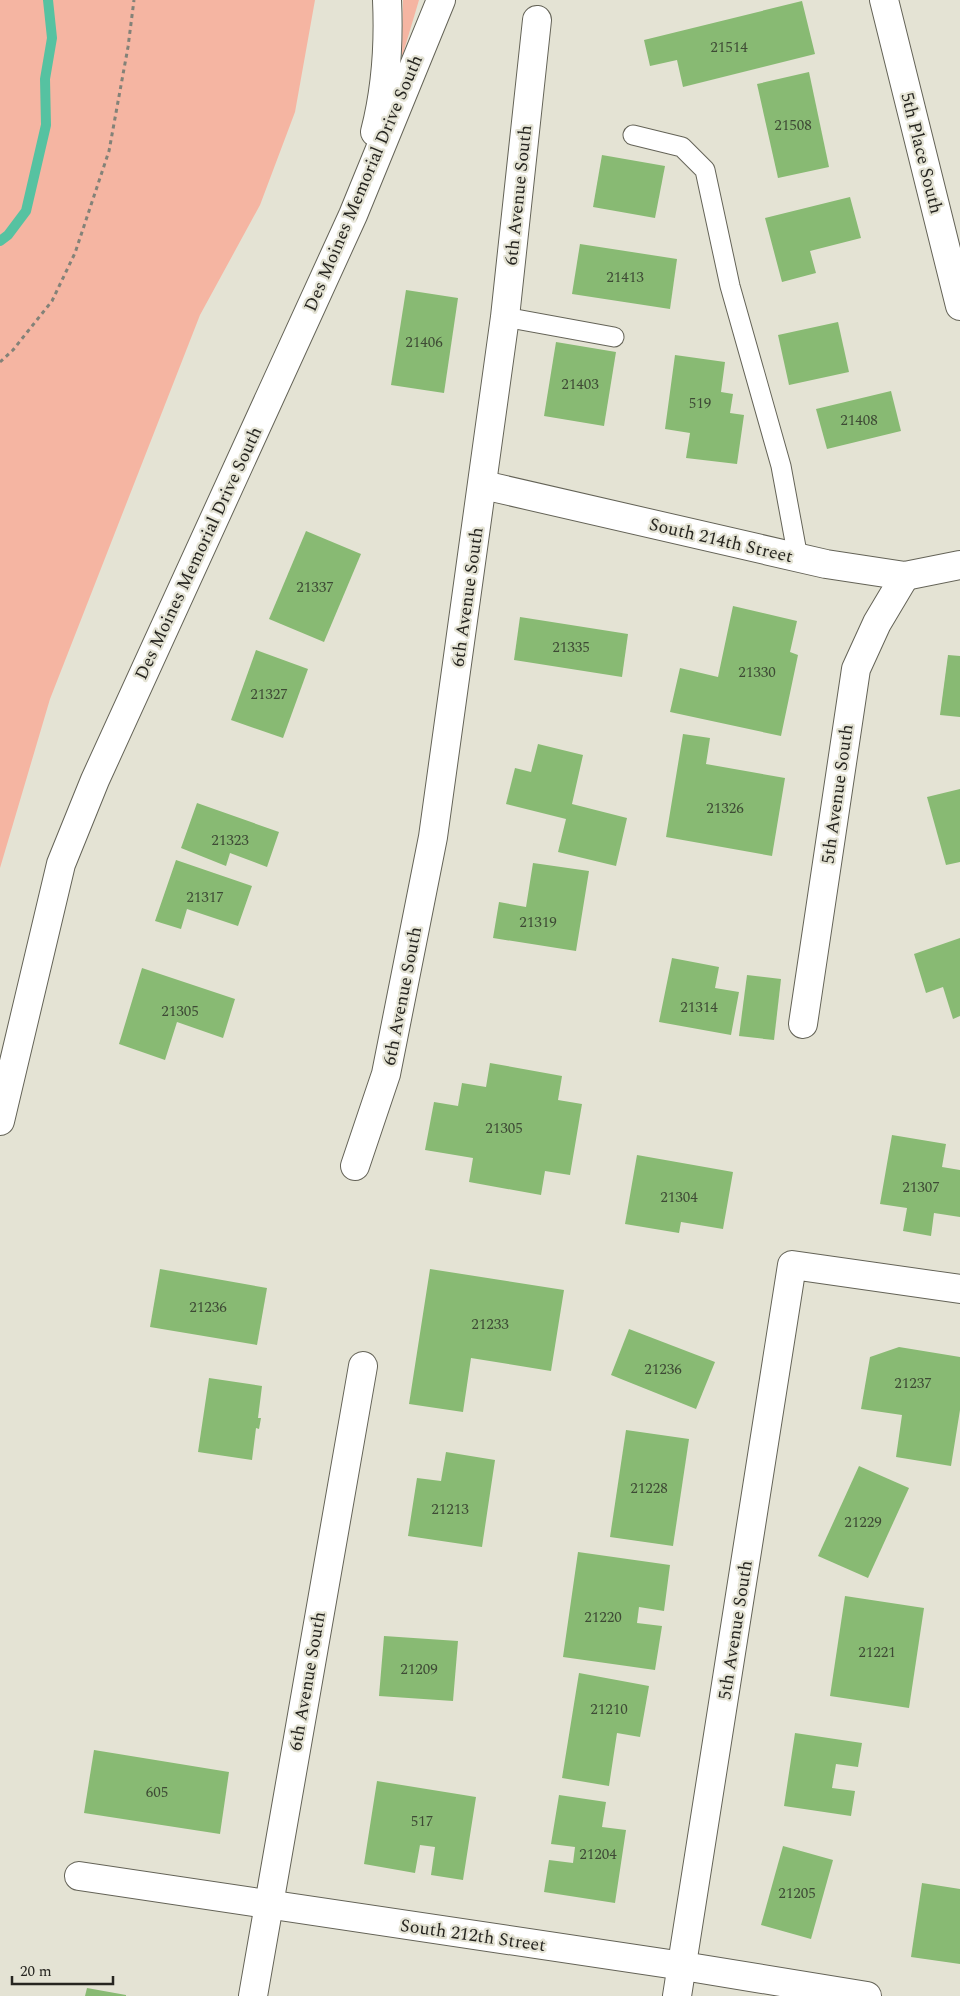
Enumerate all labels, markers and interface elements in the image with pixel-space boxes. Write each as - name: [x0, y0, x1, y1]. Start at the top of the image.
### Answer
- house number: 21514: [710, 36, 748, 59]
- street label: Des Moines Memorial Drive South: [297, 51, 430, 316]
- street label: 5th Place South: [893, 90, 950, 217]
- house number: 21508: [774, 114, 812, 137]
- street label: 6th Avenue South: [498, 124, 539, 267]
- house number: 21413: [606, 266, 644, 289]
- house number: 21406: [405, 331, 443, 354]
- house number: 21403: [561, 373, 599, 396]
- house number: 519: [689, 392, 711, 415]
- house number: 21408: [840, 409, 878, 432]
- street label: Des Moines Memorial Drive South: [128, 422, 269, 684]
- street label: South 214th Street: [646, 511, 795, 570]
- street label: 6th Avenue South: [444, 525, 491, 669]
- house number: 21337: [296, 576, 334, 599]
- house number: 21335: [552, 636, 590, 659]
- house number: 21330: [738, 661, 776, 684]
- house number: 21327: [250, 683, 288, 706]
- street label: 5th Avenue South: [814, 722, 861, 866]
- house number: 21326: [706, 797, 744, 820]
- house number: 21323: [211, 829, 249, 852]
- house number: 21317: [186, 886, 224, 909]
- house number: 21319: [519, 911, 557, 934]
- street label: 6th Avenue South: [376, 924, 429, 1068]
- house number: 21314: [680, 996, 718, 1019]
- house number: 21305: [161, 1000, 199, 1023]
- house number: 21305: [485, 1117, 523, 1140]
- house number: 21307: [902, 1176, 940, 1199]
- house number: 21304: [660, 1186, 698, 1209]
- house number: 21236: [189, 1296, 227, 1319]
- house number: 21233: [471, 1313, 509, 1336]
- house number: 21236: [644, 1358, 682, 1381]
- house number: 21237: [894, 1372, 932, 1395]
- house number: 21228: [630, 1477, 668, 1500]
- house number: 21213: [431, 1498, 469, 1521]
- house number: 21229: [844, 1511, 882, 1534]
- street label: 5th Avenue South: [711, 1558, 760, 1702]
- house number: 21220: [584, 1606, 622, 1629]
- street label: 6th Avenue South: [282, 1609, 333, 1753]
- house number: 21221: [858, 1641, 896, 1664]
- house number: 21209: [400, 1658, 438, 1681]
- house number: 21210: [590, 1698, 628, 1721]
- house number: 605: [146, 1781, 168, 1804]
- house number: 517: [411, 1810, 433, 1833]
- house number: 21204: [579, 1843, 617, 1866]
- house number: 21205: [778, 1882, 816, 1905]
- street label: South 212th Street: [398, 1912, 547, 1959]
- scale bar: [12, 1954, 114, 1986]
- text: 20 m: [20, 1960, 52, 1983]

